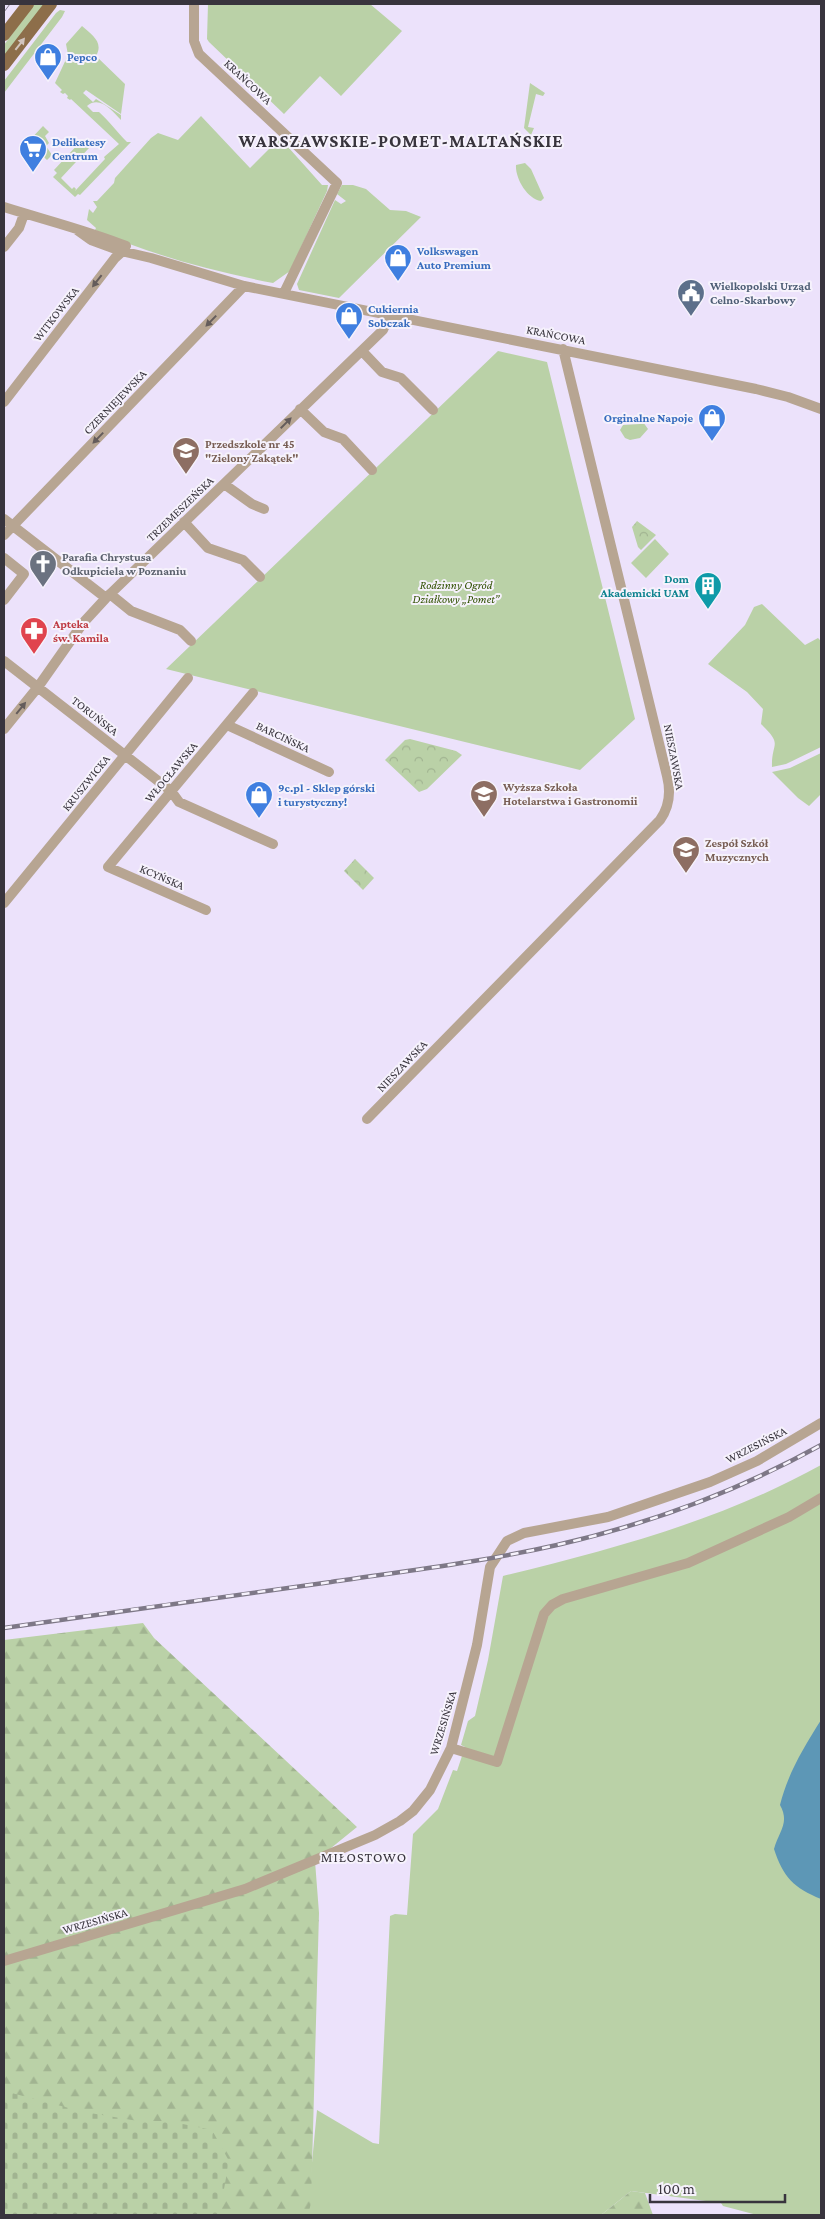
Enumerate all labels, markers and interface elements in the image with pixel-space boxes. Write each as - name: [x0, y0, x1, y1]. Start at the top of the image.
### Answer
- one-way arrow: [15, 37, 25, 51]
- shop icon: Pepco: [33, 42, 63, 81]
- place label: Pepco: [67, 50, 97, 64]
- street label: KRAŃCOWA: [221, 56, 275, 108]
- district label: WARSZAWSKIE-POMET-MALTAŃSKIE: [237, 131, 564, 151]
- supermarket icon: Delikatesy Centrum: [18, 134, 48, 173]
- place label: Delikatesy Centrum: [52, 135, 106, 163]
- shop icon: Volkswagen Auto Premium: [383, 243, 413, 282]
- place label: Volkswagen Auto Premium: [416, 244, 492, 272]
- one-way arrow: [92, 274, 103, 287]
- public building icon: Wielkopolski Urząd Celno-Skarbowy: [676, 278, 706, 317]
- place label: Wielkopolski Urząd Celno-Skarbowy: [709, 279, 811, 307]
- street label: WITKOWSKA: [30, 284, 82, 344]
- shop icon: Cukiernia Sobczak: [334, 301, 364, 340]
- place label: Cukiernia Sobczak: [368, 302, 419, 330]
- one-way arrow: [205, 315, 217, 327]
- street label: KRAŃCOWA: [525, 322, 587, 348]
- street label: CZERNIEJEWSKA: [81, 367, 150, 437]
- shop icon: Orginalne Napoje: [697, 403, 727, 442]
- place label: Orginalne Napoje: [604, 411, 693, 425]
- one-way arrow: [280, 417, 292, 429]
- one-way arrow: [92, 432, 104, 444]
- school or university icon: Przedszkole nr 45 "Zielony Zakątek": [171, 436, 201, 475]
- place label: Przedszkole nr 45 "Zielony Zakątek": [205, 437, 299, 465]
- street label: TRZEMESZEŃSKA: [144, 473, 217, 545]
- church icon: Parafia Chrystusa Odkupiciela w Poznaniu: [28, 549, 58, 588]
- place label: Parafia Chrystusa Odkupiciela w Poznaniu: [62, 550, 186, 578]
- building icon: Dom Akademicki UAM: [693, 571, 723, 610]
- place label: Dom Akademicki UAM: [600, 572, 690, 600]
- park label: Rodzinny Ogród Działkowy „Pomet”: [412, 578, 501, 606]
- pharmacy icon: Apteka św. Kamila: [19, 616, 49, 655]
- place label: Apteka św. Kamila: [52, 617, 109, 645]
- street label: TORUŃSKA: [69, 693, 121, 739]
- one-way arrow: [15, 702, 26, 715]
- street label: BARCIŃSKA: [254, 718, 312, 756]
- street label: NIESZAWSKA: [661, 723, 687, 791]
- street label: WŁOCŁAWSKA: [142, 739, 200, 805]
- street label: KRUSZWICKA: [59, 752, 113, 814]
- school or university icon: Wyższa Szkoła Hotelarstwa i Gastronomii: [469, 779, 499, 818]
- shop icon: 9c.pl - Sklep górski i turystyczny!: [244, 780, 274, 819]
- place label: Wyższa Szkoła Hotelarstwa i Gastronomii: [502, 780, 638, 808]
- place label: 9c.pl - Sklep górski i turystyczny!: [278, 781, 375, 809]
- school or university icon: Zespół Szkół Muzycznych: [671, 835, 701, 874]
- place label: Zespół Szkół Muzycznych: [705, 836, 769, 864]
- street label: KCYŃSKA: [138, 861, 187, 893]
- street label: NIESZAWSKA: [374, 1037, 430, 1095]
- street label: WRZESIŃSKA: [723, 1424, 789, 1466]
- street label: WRZESIŃSKA: [427, 1689, 459, 1757]
- district label: MIŁOSTOWO: [321, 1849, 407, 1865]
- street label: WRZESIŃSKA: [61, 1905, 129, 1937]
- scale bar: [650, 2172, 785, 2204]
- text: 100 m: [658, 2181, 695, 2197]

